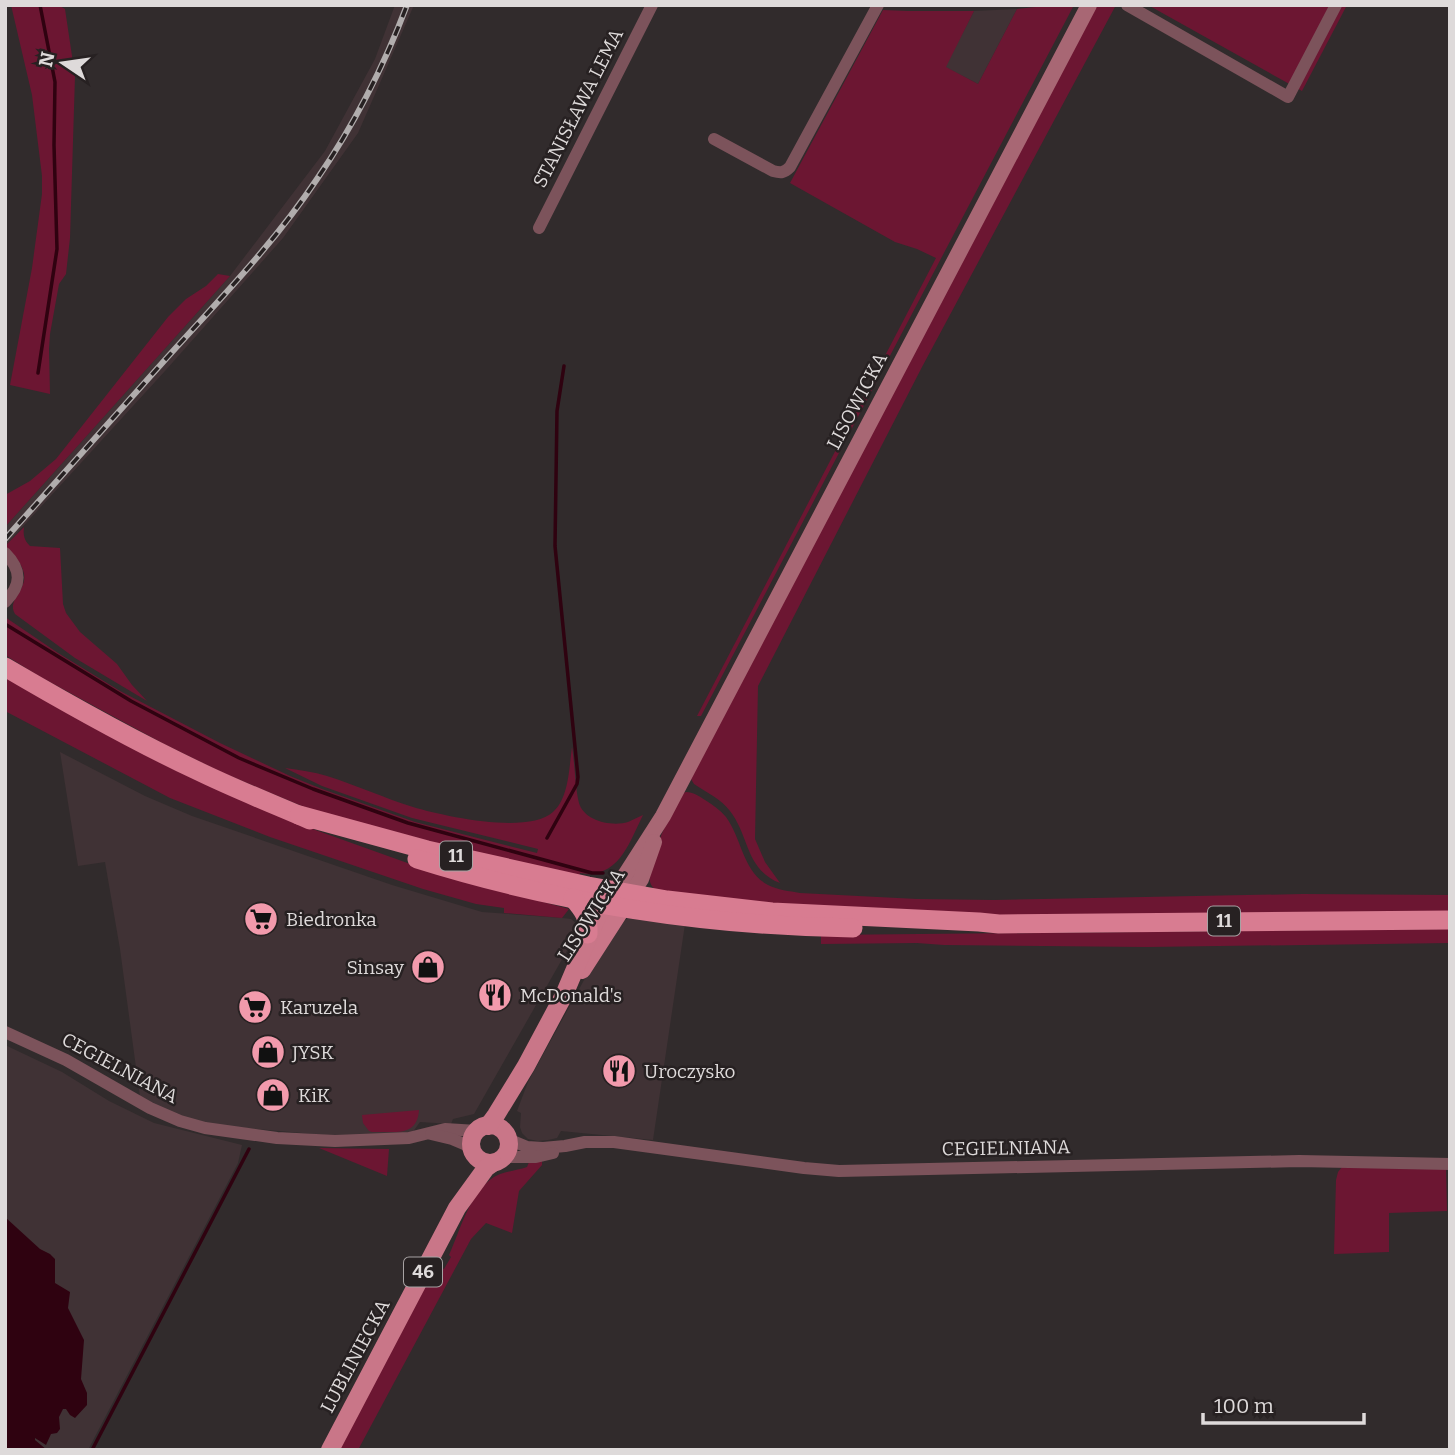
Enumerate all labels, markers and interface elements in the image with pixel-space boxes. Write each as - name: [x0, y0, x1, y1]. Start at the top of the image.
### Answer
- street label: STANISŁAWA LEMA: [528, 24, 628, 191]
- north arrow: [28, 28, 98, 98]
- text: N: [34, 49, 60, 69]
- street label: LISOWICKA: [822, 348, 892, 453]
- road number: 11: [440, 842, 472, 870]
- street label: LISOWICKA: [552, 864, 630, 966]
- supermarket icon: Biedronka: [242, 900, 280, 938]
- road number: 11: [1208, 906, 1240, 936]
- place label: Biedronka: [286, 908, 377, 931]
- shop icon: Sinsay: [409, 948, 447, 986]
- place label: Sinsay: [347, 956, 405, 979]
- restaurant icon: McDonald's: [476, 976, 514, 1014]
- place label: McDonald's: [520, 984, 622, 1007]
- supermarket icon: Karuzela: [236, 988, 274, 1026]
- place label: Karuzela: [280, 996, 359, 1019]
- street label: CEGIELNIANA: [58, 1028, 183, 1109]
- shop icon: JYSK: [249, 1033, 287, 1071]
- place label: JYSK: [291, 1041, 334, 1064]
- restaurant icon: Uroczysko: [600, 1052, 638, 1090]
- place label: Uroczysko: [644, 1060, 736, 1083]
- shop icon: KiK: [254, 1076, 292, 1114]
- place label: KiK: [298, 1084, 331, 1107]
- street label: CEGIELNIANA: [941, 1135, 1071, 1161]
- road number: 46: [404, 1258, 442, 1287]
- street label: LUBLINIECKA: [316, 1295, 395, 1416]
- scale bar: [1203, 1382, 1364, 1426]
- text: 100 m: [1214, 1393, 1274, 1419]

